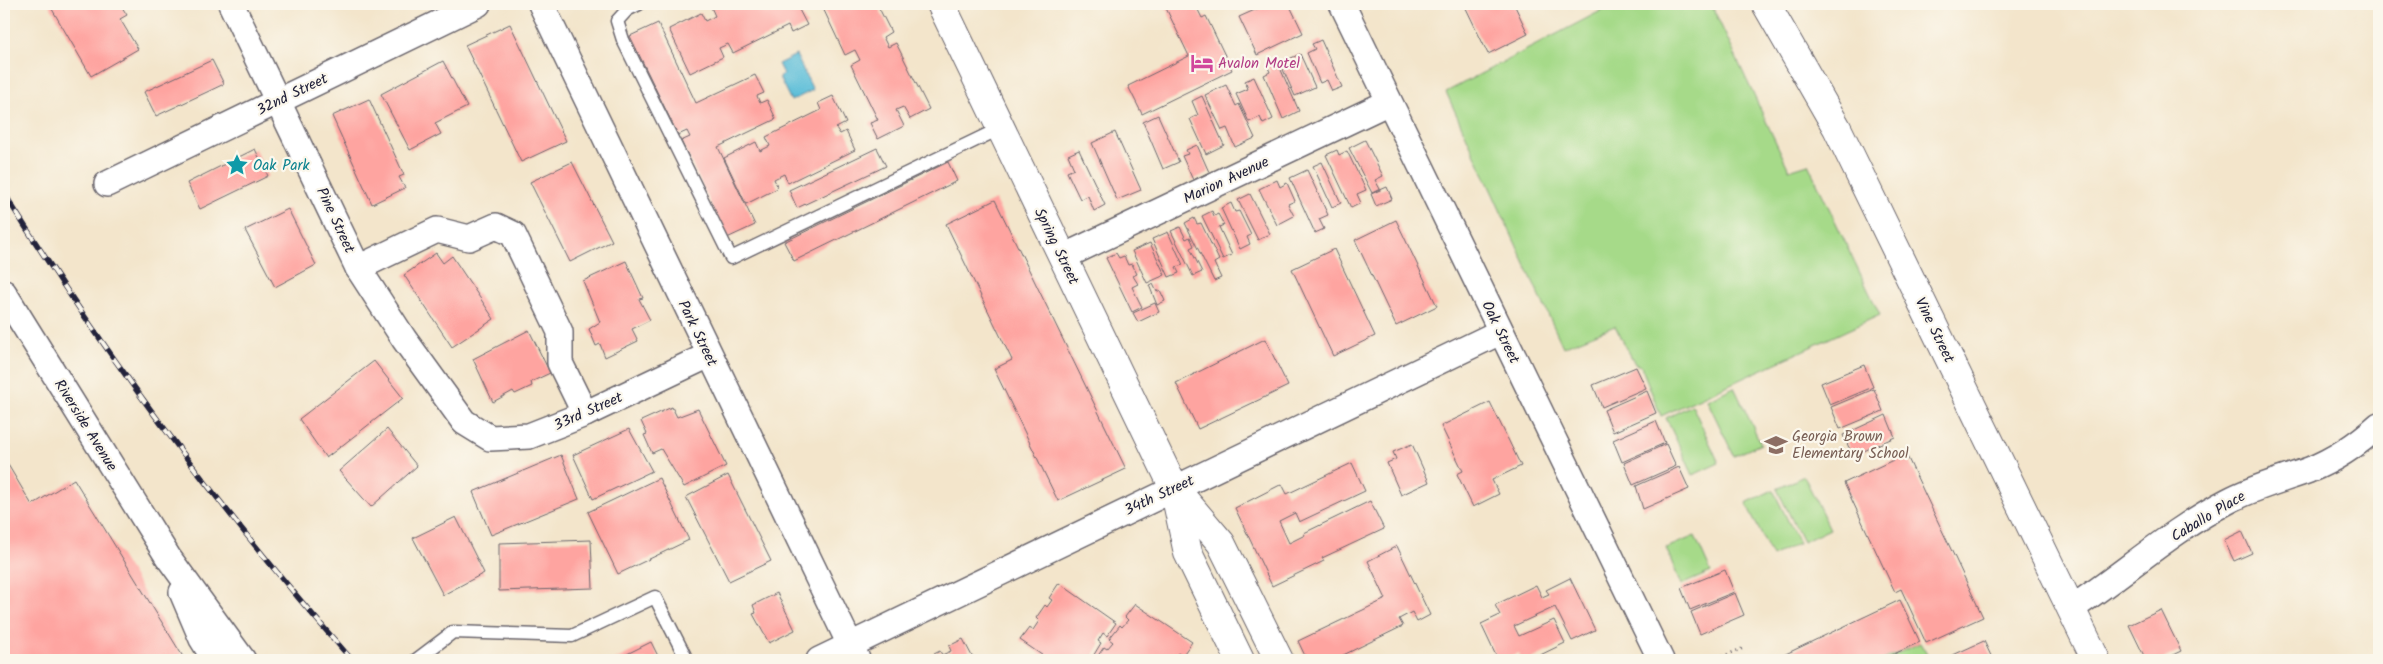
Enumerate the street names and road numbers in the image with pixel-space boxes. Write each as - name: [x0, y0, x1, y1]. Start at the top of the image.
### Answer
- street label: 32nd Street: [253, 67, 332, 123]
- street label: Marion Avenue: [1179, 150, 1274, 211]
- street label: Pine Street: [309, 183, 361, 258]
- street label: Spring Street: [1027, 204, 1085, 289]
- street label: Vine Street: [1908, 294, 1960, 367]
- street label: Park Street: [671, 296, 724, 371]
- street label: Oak Street: [1475, 297, 1526, 368]
- street label: Riverside Avenue: [47, 375, 123, 477]
- street label: 33rd Street: [550, 386, 627, 438]
- street label: 34th Street: [1120, 469, 1199, 523]
- street label: Caballo Place: [2167, 485, 2251, 549]

